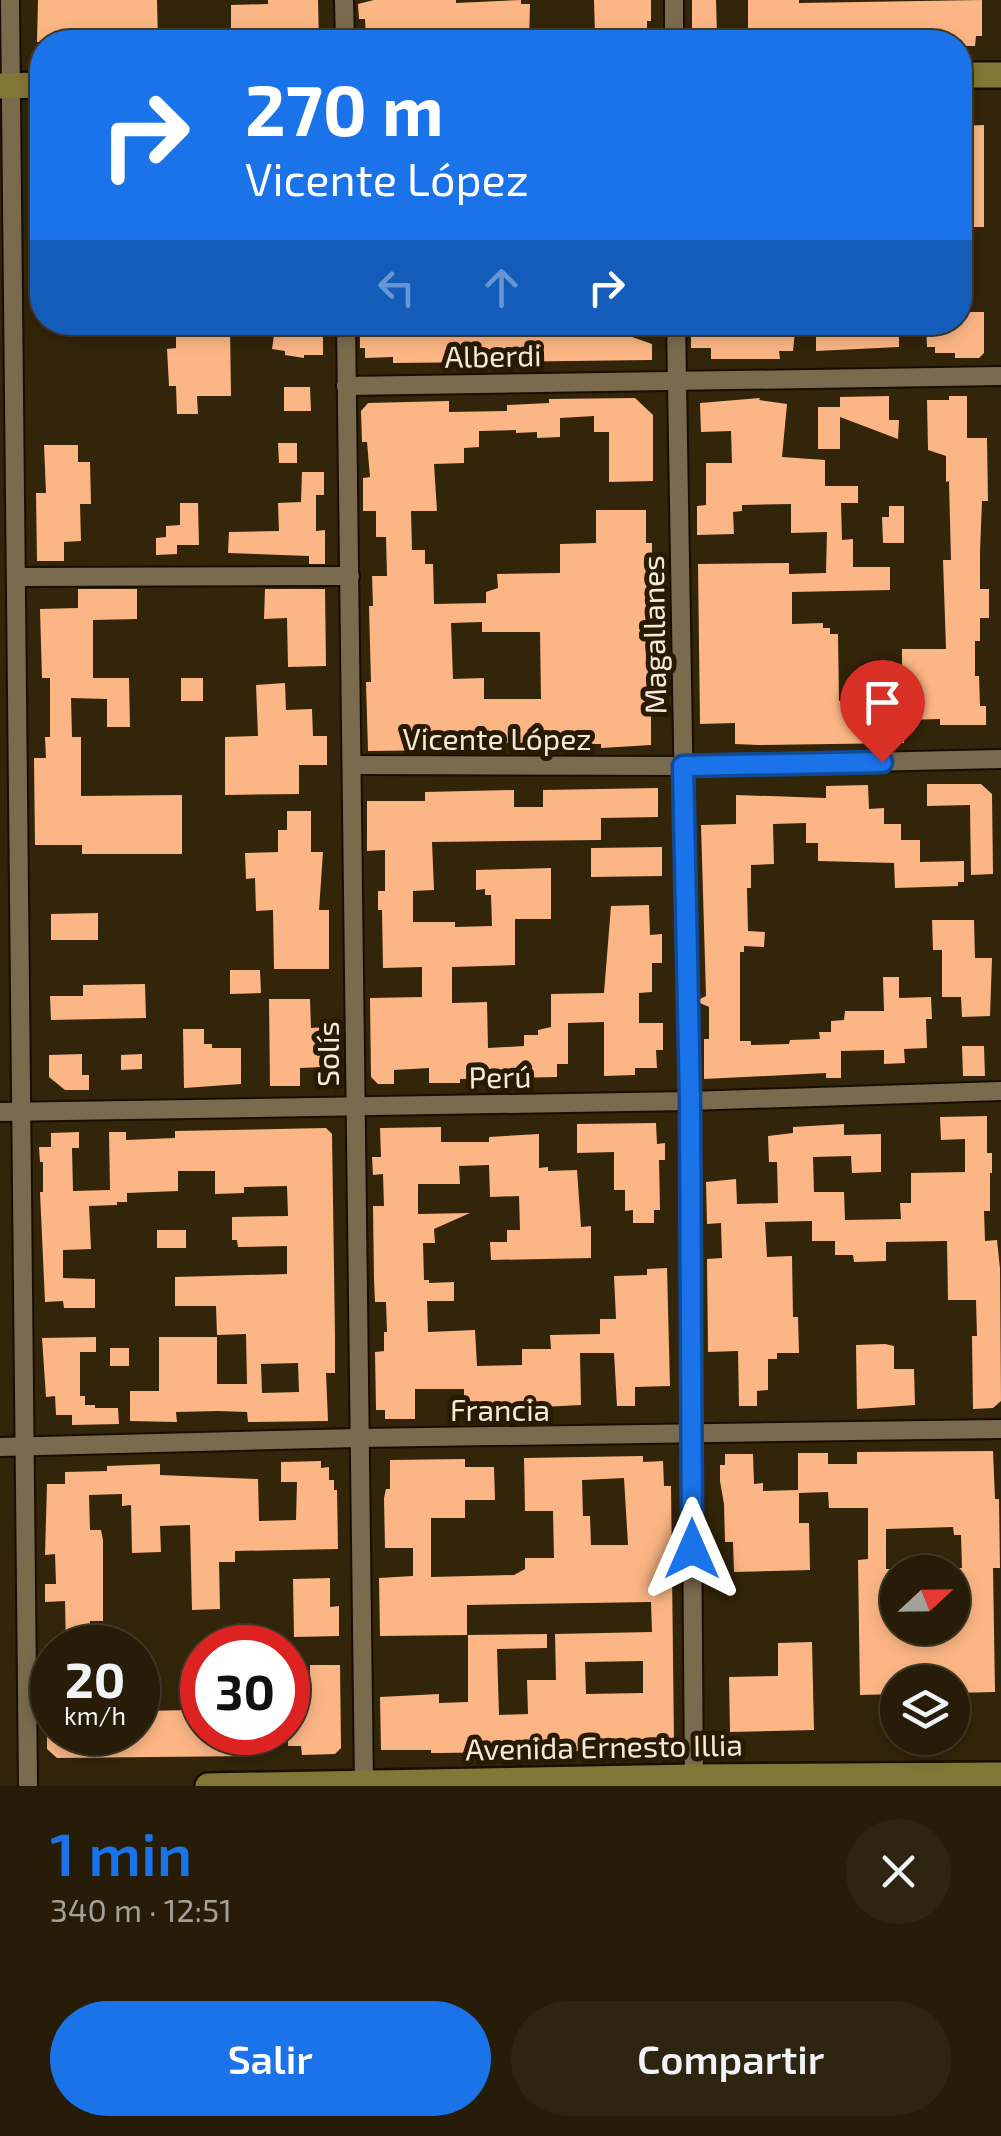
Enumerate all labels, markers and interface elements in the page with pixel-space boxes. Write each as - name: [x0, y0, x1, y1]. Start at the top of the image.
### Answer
- text: 270 m: [245, 66, 444, 150]
- icon: right: [80, 70, 210, 200]
- text: Vicente López: [245, 151, 529, 205]
- icon: left: [369, 260, 424, 315]
- icon: ahead: [474, 260, 529, 315]
- icon: right: [579, 260, 634, 315]
- street label: Alberdi: [444, 336, 542, 374]
- street label: Magallanes: [634, 555, 672, 715]
- pin: [840, 660, 925, 763]
- icon: arrive: [855, 675, 910, 730]
- street label: Vicente López: [402, 720, 592, 756]
- street label: Solís: [309, 1021, 345, 1087]
- street label: Perú: [468, 1057, 532, 1095]
- street label: Francia: [450, 1391, 550, 1427]
- position arrow: [640, 1497, 744, 1601]
- north arrow: [880, 1555, 970, 1645]
- map controls: [880, 1555, 970, 1755]
- speed limit sign: 30: [180, 1625, 310, 1755]
- text: 20: [65, 1648, 125, 1708]
- button: layers: [880, 1665, 970, 1755]
- text: km/h: [64, 1700, 126, 1730]
- street label: Avenida Ernesto Illia: [465, 1726, 743, 1766]
- text: 1 min: [50, 1816, 192, 1888]
- button: close: [846, 1819, 951, 1924]
- text: 340 m · 12:51: [50, 1890, 232, 1928]
- button: Salir: [50, 2001, 491, 2116]
- button: Compartir: [511, 2001, 951, 2116]

